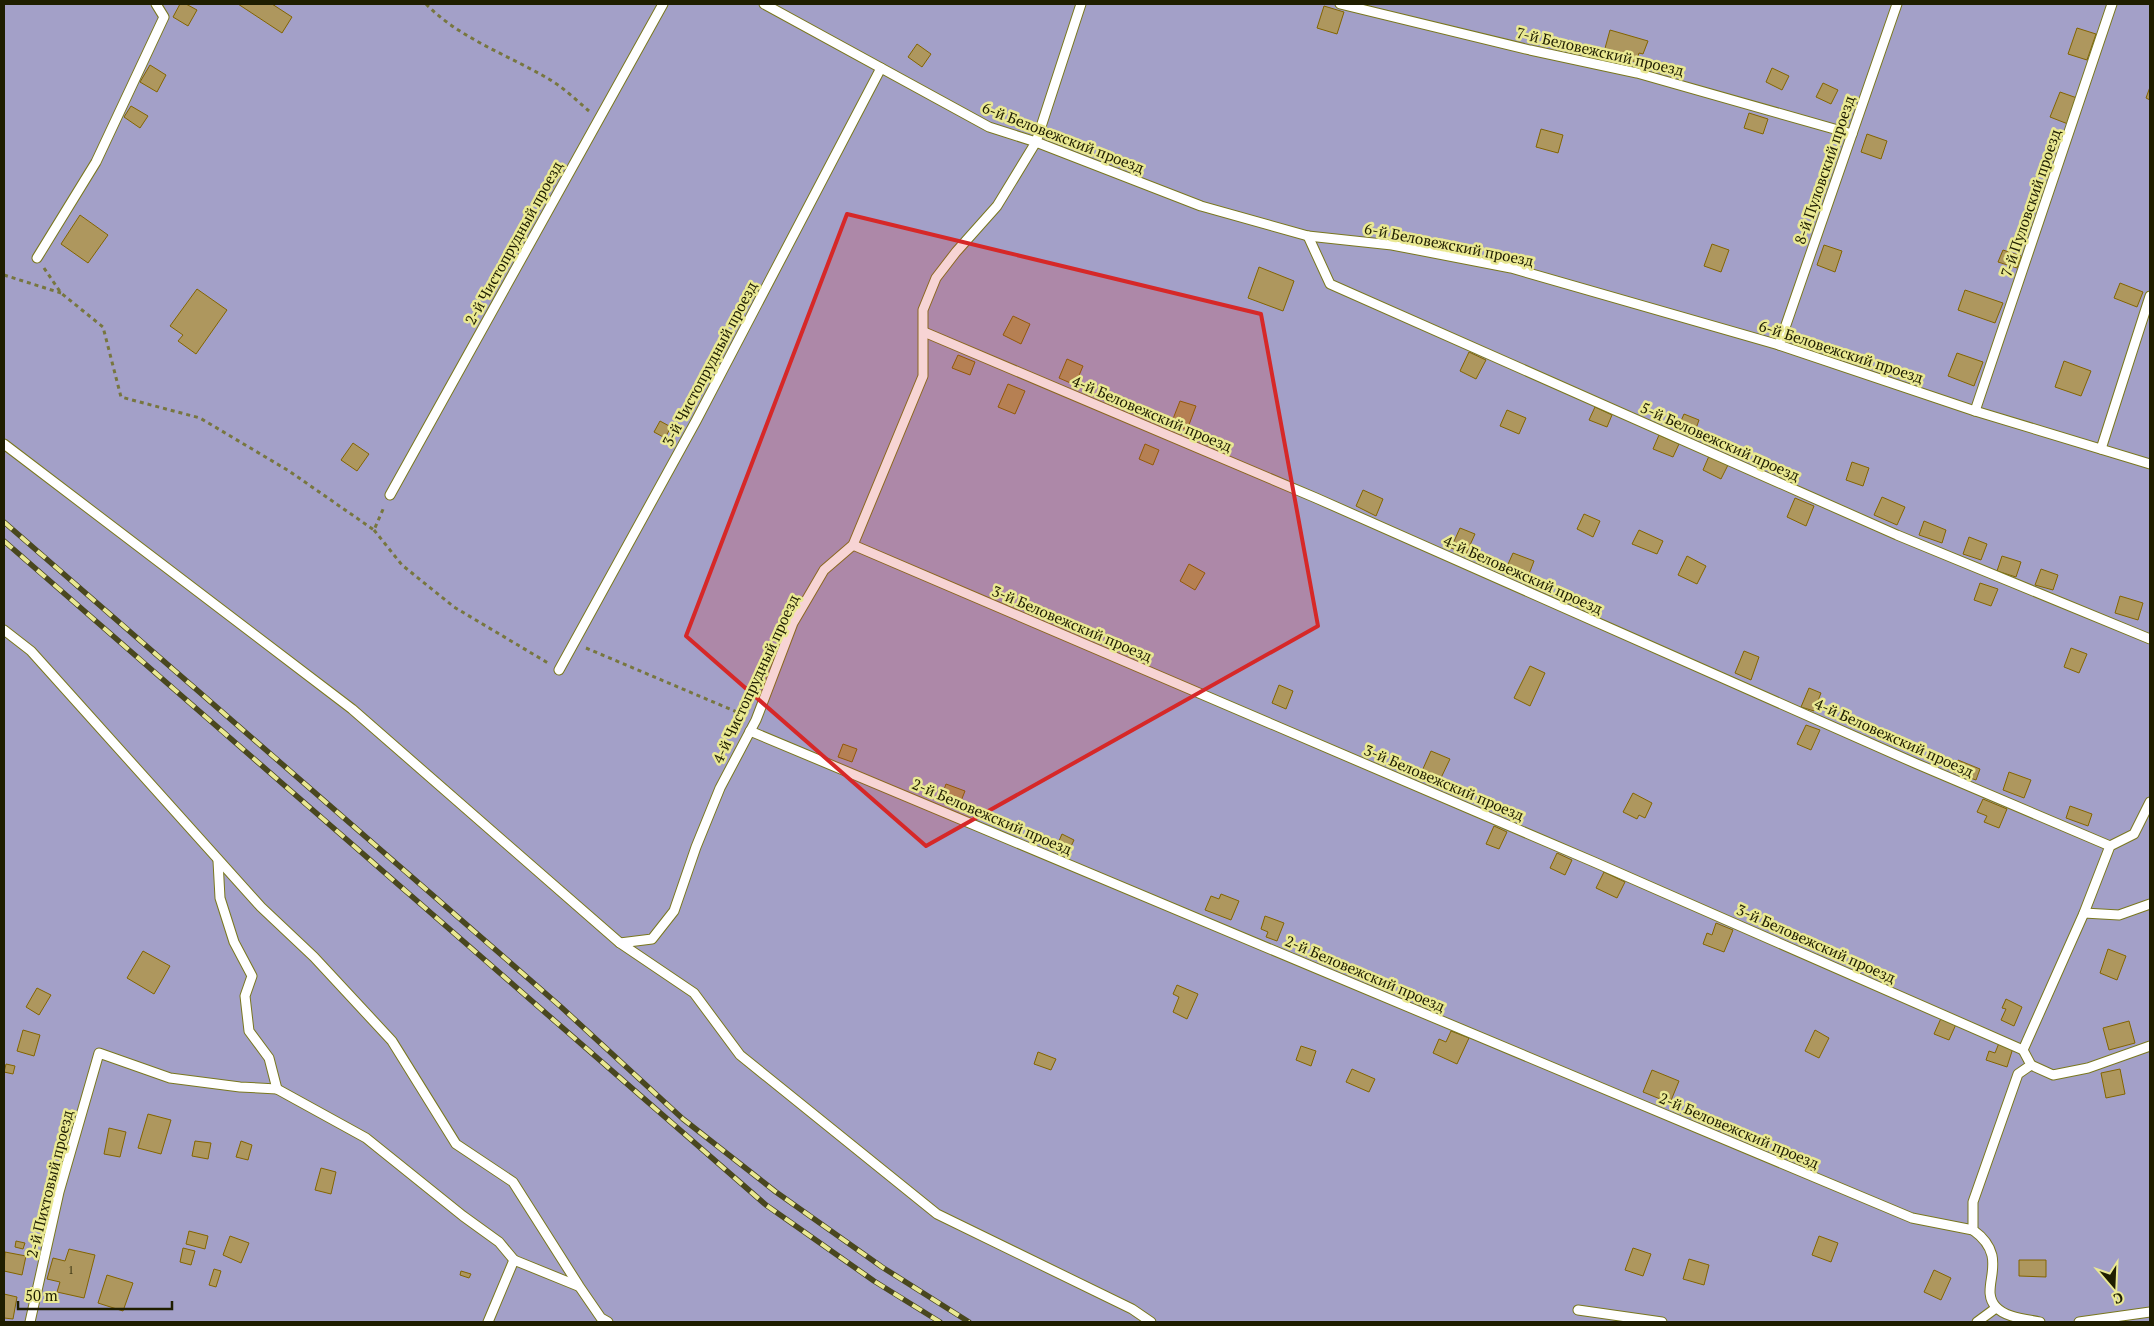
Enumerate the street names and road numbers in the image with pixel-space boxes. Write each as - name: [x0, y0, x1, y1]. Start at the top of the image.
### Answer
- street label: 7-й Беловежский проезд: [1515, 22, 1686, 80]
- street label: 8-й Пуловский проезд: [1789, 92, 1859, 247]
- street label: 6-й Беловежский проезд: [979, 97, 1148, 177]
- street label: 7-й Пуловский проезд: [1995, 126, 2065, 279]
- street label: 2-й Чистопрудный проезд: [460, 157, 567, 328]
- street label: 6-й Беловежский проезд: [1363, 218, 1536, 270]
- street label: 3-й Чистопрудный проезд: [657, 277, 761, 449]
- street label: 6-й Беловежский проезд: [1756, 315, 1927, 387]
- street label: 4-й Беловежский проезд: [1069, 370, 1236, 456]
- street label: 5-й Беловежский проезд: [1638, 397, 1803, 485]
- street label: 4-й Беловежский проезд: [1441, 530, 1606, 618]
- street label: 3-й Беловежский проезд: [989, 580, 1156, 666]
- street label: 4-й Чистопрудный проезд: [707, 591, 803, 766]
- street label: 4-й Беловежский проезд: [1812, 693, 1977, 781]
- street label: 3-й Беловежский проезд: [1361, 739, 1528, 825]
- street label: 2-й Беловежский проезд: [909, 773, 1076, 859]
- street label: 3-й Беловежский проезд: [1734, 899, 1899, 987]
- street label: 2-й Беловежский проезд: [1282, 930, 1449, 1016]
- street label: 2-й Беловежский проезд: [1656, 1087, 1823, 1173]
- street label: 2-й Пихтовый проезд: [21, 1107, 77, 1260]

